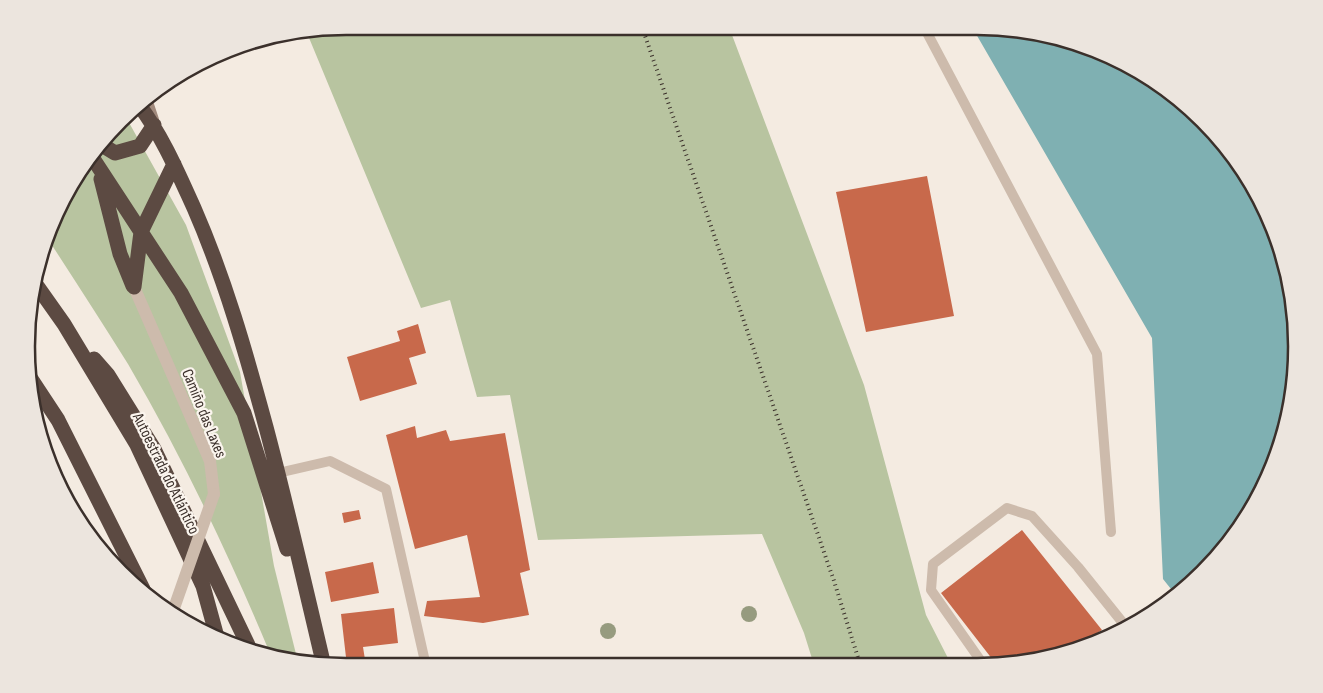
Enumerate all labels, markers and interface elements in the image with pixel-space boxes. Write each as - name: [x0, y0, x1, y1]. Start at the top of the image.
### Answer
- street label: Camiño das Laxes: [177, 366, 230, 461]
- street label: Autoestrada do Atlántico: [128, 409, 203, 537]

